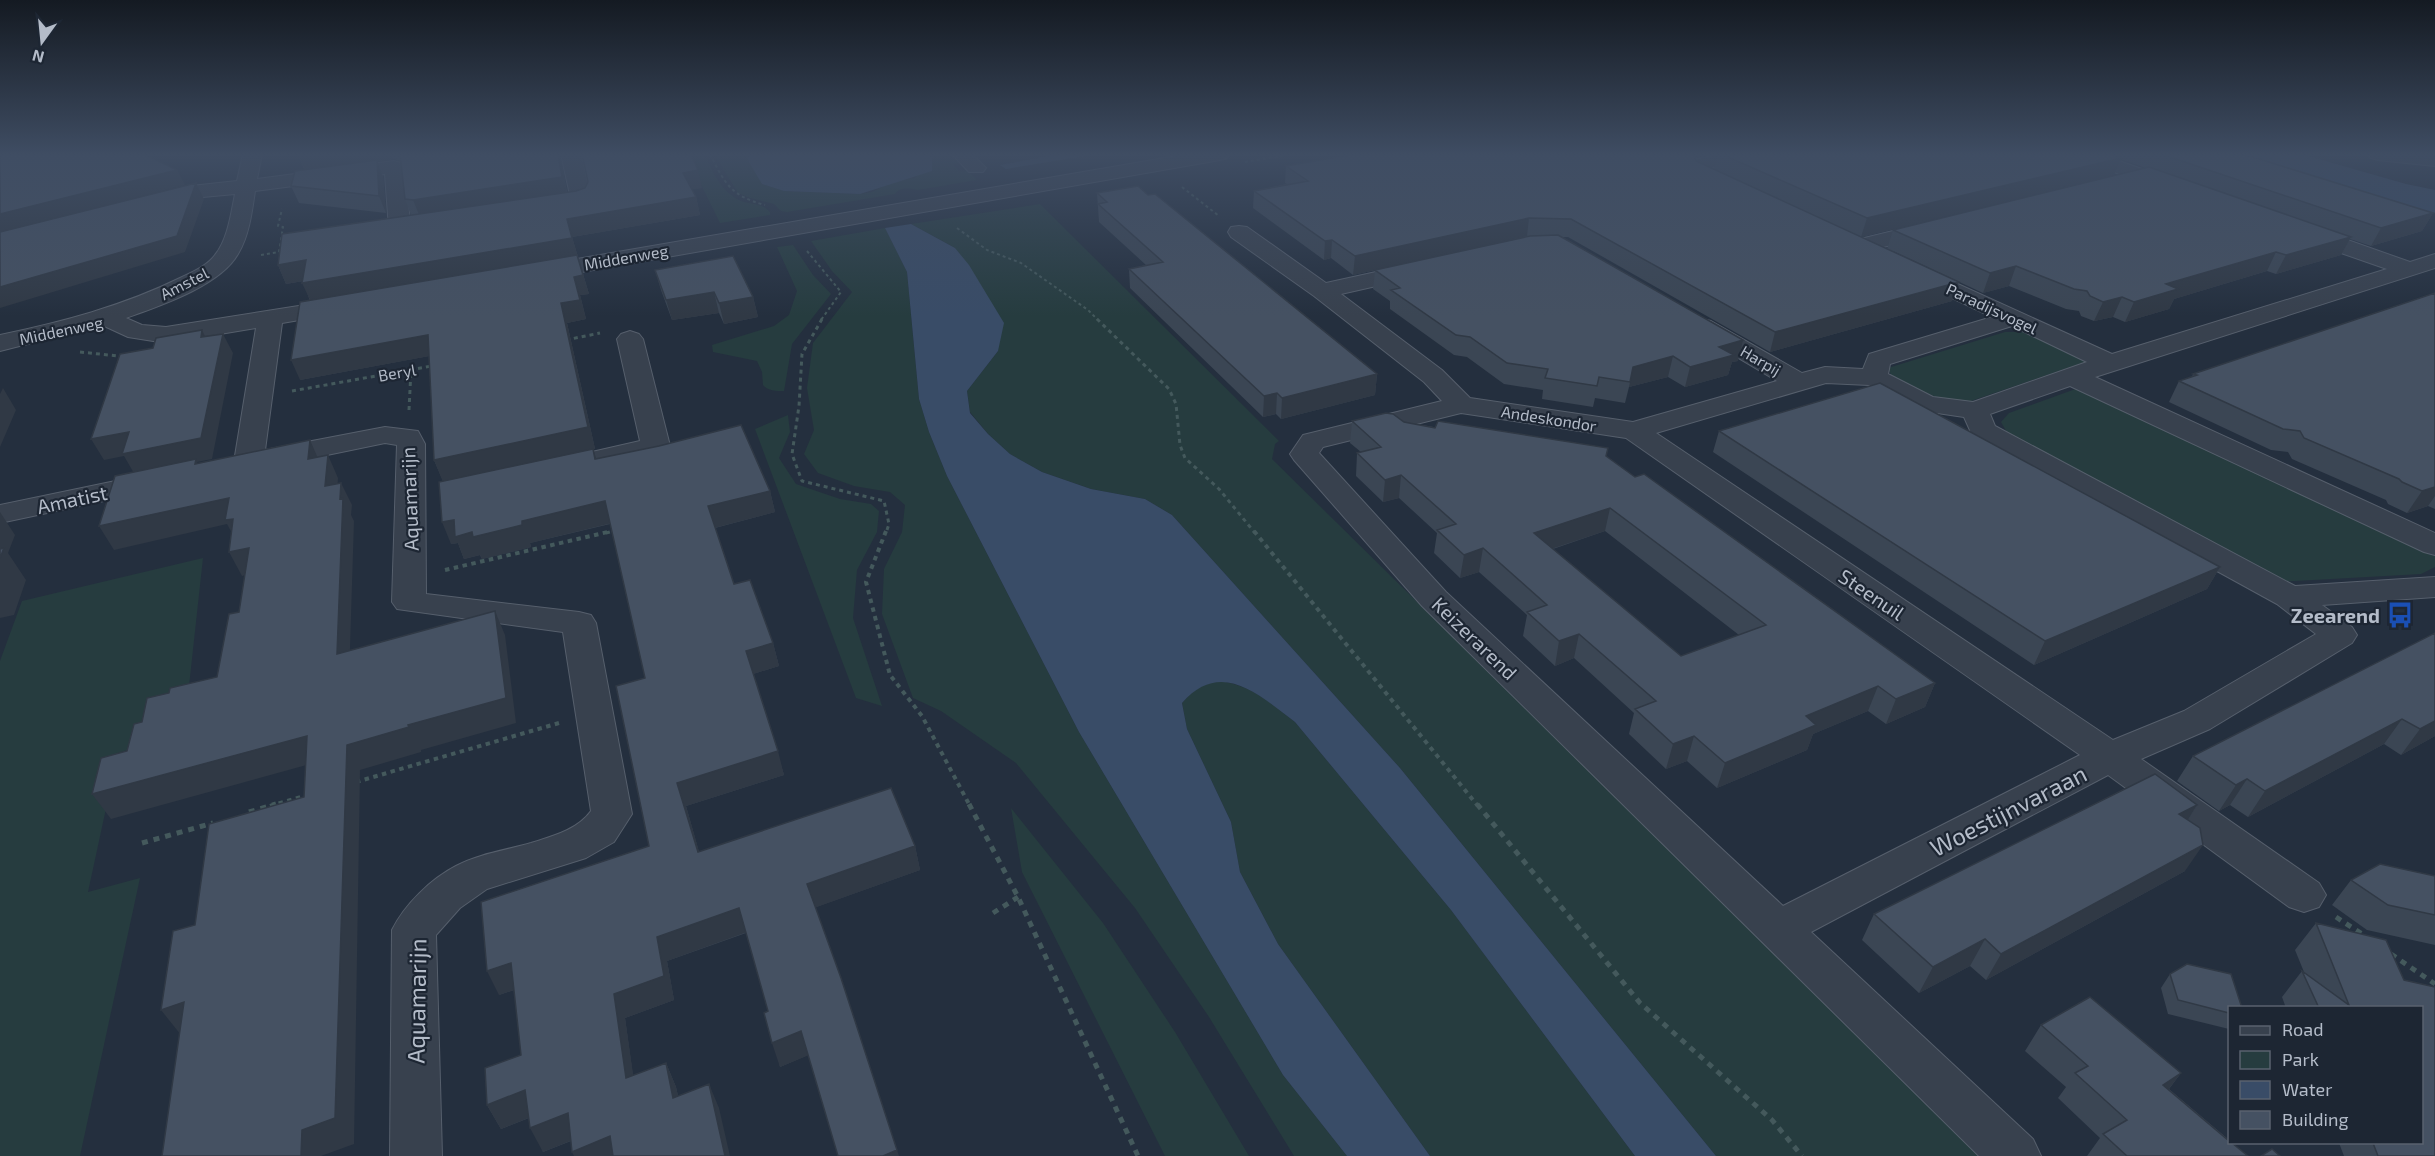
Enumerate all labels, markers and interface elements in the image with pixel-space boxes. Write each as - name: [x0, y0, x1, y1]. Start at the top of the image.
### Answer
- north arrow: [12, 12, 72, 72]
- text: N: [30, 46, 46, 68]
- street label: Middenweg: [583, 240, 670, 274]
- street label: Amstel: [157, 263, 211, 303]
- street label: Paradijsvogel: [1943, 279, 2041, 338]
- street label: Middenweg: [18, 312, 105, 348]
- street label: Harpij: [1737, 341, 1784, 380]
- street label: Beryl: [377, 359, 418, 385]
- street label: Andeskondor: [1500, 401, 1599, 435]
- street label: Aquamarijn: [395, 446, 423, 552]
- street label: Amatist: [35, 480, 110, 518]
- street label: Steenuil: [1835, 563, 1909, 625]
- street label: Keizerarend: [1428, 592, 1522, 684]
- bus stop icon: Zeearend: [2385, 600, 2415, 630]
- place label: Zeearend: [2291, 603, 2380, 627]
- street label: Woestijnvaraan: [1925, 758, 2091, 862]
- street label: Aquamarijn: [400, 938, 432, 1064]
- legend: [2228, 1006, 2423, 1144]
- text: Road: [2282, 1018, 2323, 1040]
- text: Park: [2282, 1048, 2319, 1070]
- text: Water: [2282, 1078, 2332, 1100]
- text: Building: [2282, 1108, 2349, 1130]

